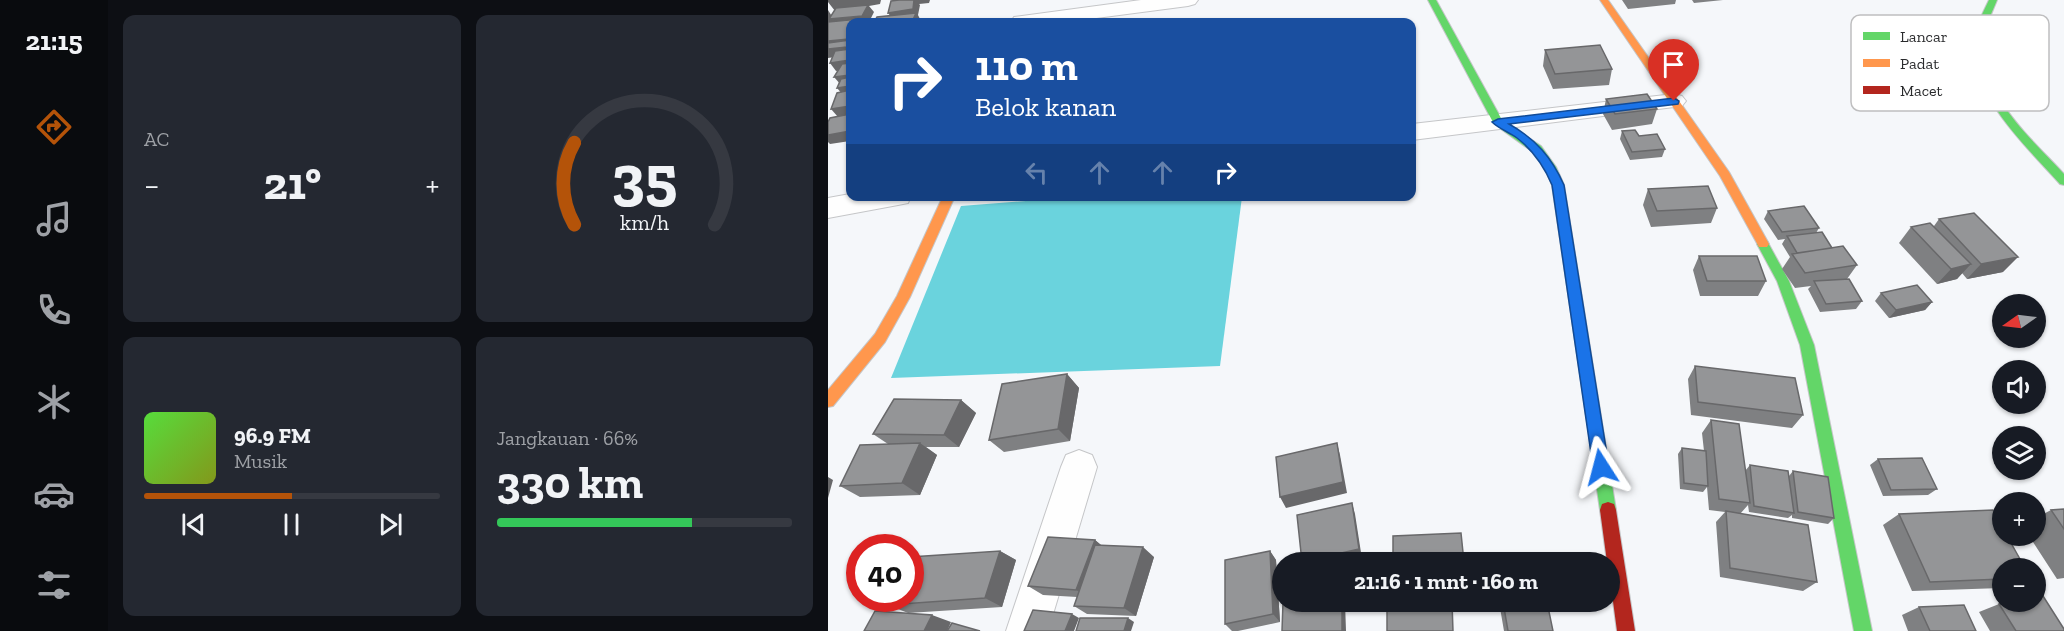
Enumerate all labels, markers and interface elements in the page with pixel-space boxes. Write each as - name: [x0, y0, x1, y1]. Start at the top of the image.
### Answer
- legend: [1851, 15, 2049, 111]
- text: 21:15: [25, 25, 83, 57]
- text: Lancar: [1900, 27, 1948, 46]
- pin: [1648, 39, 1699, 101]
- text: 110 m: [975, 40, 1078, 91]
- icon: right: [876, 42, 954, 120]
- icon: arrive: [1657, 48, 1690, 81]
- text: Padat: [1900, 54, 1939, 73]
- text: Macet: [1900, 81, 1943, 100]
- text: Belok kanan: [975, 91, 1116, 123]
- icon: directions: [33, 106, 75, 148]
- text: AC: [144, 127, 169, 151]
- text: 35: [611, 140, 677, 215]
- icon: left: [1020, 156, 1053, 189]
- icon: ahead: [1083, 156, 1116, 189]
- icon: ahead: [1146, 156, 1179, 189]
- icon: right: [1209, 156, 1242, 189]
- text: 21°: [264, 157, 321, 211]
- text: −: [144, 165, 159, 204]
- text: +: [426, 165, 440, 204]
- icon: music: [33, 198, 75, 240]
- text: km/h: [620, 211, 669, 236]
- icon: phone: [33, 289, 75, 331]
- north arrow: [1992, 294, 2046, 348]
- map controls: [1992, 294, 2046, 612]
- button: sound: [1992, 360, 2046, 414]
- icon: climate: [33, 381, 75, 423]
- text: 96.9 FM: [234, 422, 311, 449]
- text: Jangkauan · 66%: [497, 426, 638, 450]
- button: layers: [1992, 426, 2046, 480]
- position arrow: [1569, 435, 1633, 499]
- text: Musik: [234, 449, 287, 473]
- text: 330 km: [497, 456, 643, 510]
- icon: car: [33, 473, 75, 515]
- button: +: [1992, 492, 2046, 546]
- icon: previous: [177, 508, 210, 541]
- icon: pause: [275, 508, 308, 541]
- icon: next: [374, 508, 407, 541]
- speed limit sign: 40: [846, 534, 924, 612]
- button: −: [1992, 558, 2046, 612]
- icon: filters: [33, 564, 75, 606]
- text: 21:16 · 1 mnt · 160 m: [1354, 568, 1538, 595]

